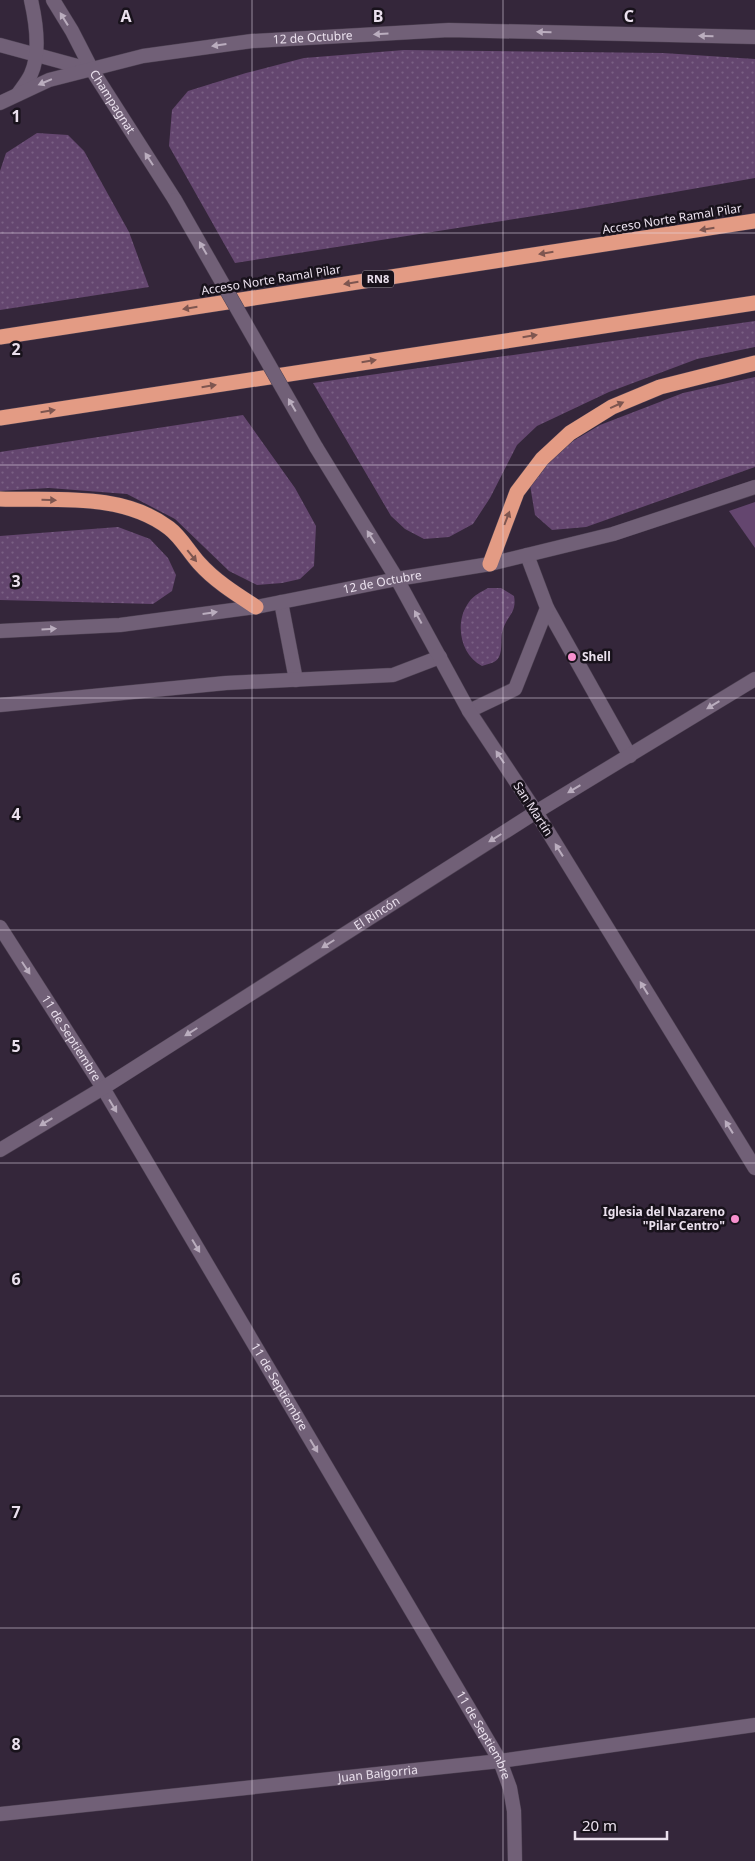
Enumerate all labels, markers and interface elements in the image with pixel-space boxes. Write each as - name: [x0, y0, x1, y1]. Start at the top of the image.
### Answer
- text: A: [120, 5, 132, 27]
- text: B: [373, 5, 383, 27]
- text: C: [624, 5, 634, 27]
- one-way arrow: [60, 13, 69, 26]
- street label: 12 de Octubre: [272, 26, 353, 48]
- one-way arrow: [536, 28, 552, 36]
- one-way arrow: [373, 31, 389, 39]
- one-way arrow: [698, 32, 714, 40]
- one-way arrow: [211, 42, 227, 50]
- street label: Champagnat: [86, 66, 140, 137]
- one-way arrow: [38, 79, 52, 87]
- text: 1: [11, 105, 21, 127]
- one-way arrow: [144, 153, 153, 166]
- street label: Acceso Norte Ramal Pilar: [601, 199, 743, 238]
- one-way arrow: [698, 225, 714, 233]
- one-way arrow: [198, 242, 207, 255]
- one-way arrow: [538, 250, 554, 258]
- street label: Acceso Norte Ramal Pilar: [200, 260, 342, 299]
- road number: RN8: [362, 270, 394, 288]
- one-way arrow: [343, 279, 359, 287]
- one-way arrow: [182, 304, 198, 312]
- one-way arrow: [522, 332, 538, 340]
- text: 2: [11, 338, 21, 360]
- one-way arrow: [362, 356, 378, 364]
- one-way arrow: [201, 381, 217, 389]
- one-way arrow: [288, 398, 297, 411]
- one-way arrow: [610, 401, 624, 409]
- one-way arrow: [41, 406, 57, 414]
- one-way arrow: [41, 497, 57, 505]
- one-way arrow: [504, 511, 511, 526]
- one-way arrow: [367, 530, 376, 544]
- one-way arrow: [187, 549, 198, 562]
- street label: 12 de Octubre: [341, 566, 423, 598]
- text: 3: [11, 570, 21, 592]
- one-way arrow: [203, 609, 219, 617]
- one-way arrow: [414, 610, 422, 624]
- one-way arrow: [41, 625, 57, 633]
- place label: Shell: [582, 648, 611, 665]
- marker: Shell: [566, 651, 578, 663]
- one-way arrow: [707, 700, 720, 709]
- one-way arrow: [495, 750, 505, 764]
- street label: San Martín: [510, 778, 557, 839]
- one-way arrow: [568, 785, 581, 794]
- text: 4: [11, 803, 21, 825]
- one-way arrow: [488, 834, 502, 843]
- one-way arrow: [555, 843, 564, 856]
- street label: El Rincón: [350, 892, 403, 934]
- one-way arrow: [322, 940, 335, 949]
- one-way arrow: [22, 962, 31, 975]
- one-way arrow: [640, 982, 649, 995]
- street label: 11 de Septiembre: [38, 992, 106, 1085]
- one-way arrow: [185, 1027, 198, 1036]
- text: 5: [11, 1035, 21, 1057]
- one-way arrow: [109, 1099, 118, 1112]
- one-way arrow: [40, 1118, 53, 1127]
- one-way arrow: [725, 1120, 734, 1133]
- place label: Iglesia del Nazareno "Pilar Centro": [603, 1203, 725, 1234]
- marker: Iglesia del Nazareno "Pilar Centro": [729, 1213, 741, 1225]
- one-way arrow: [191, 1239, 200, 1252]
- text: 6: [11, 1268, 21, 1290]
- street label: 11 de Septiembre: [247, 1339, 312, 1434]
- one-way arrow: [310, 1439, 319, 1452]
- text: 7: [11, 1501, 21, 1523]
- street label: 11 de Septiembre: [452, 1687, 515, 1782]
- text: 8: [11, 1733, 21, 1755]
- street label: Juan Baigorria: [336, 1761, 419, 1786]
- scale bar: [575, 1808, 668, 1840]
- text: 20 m: [582, 1815, 617, 1835]

